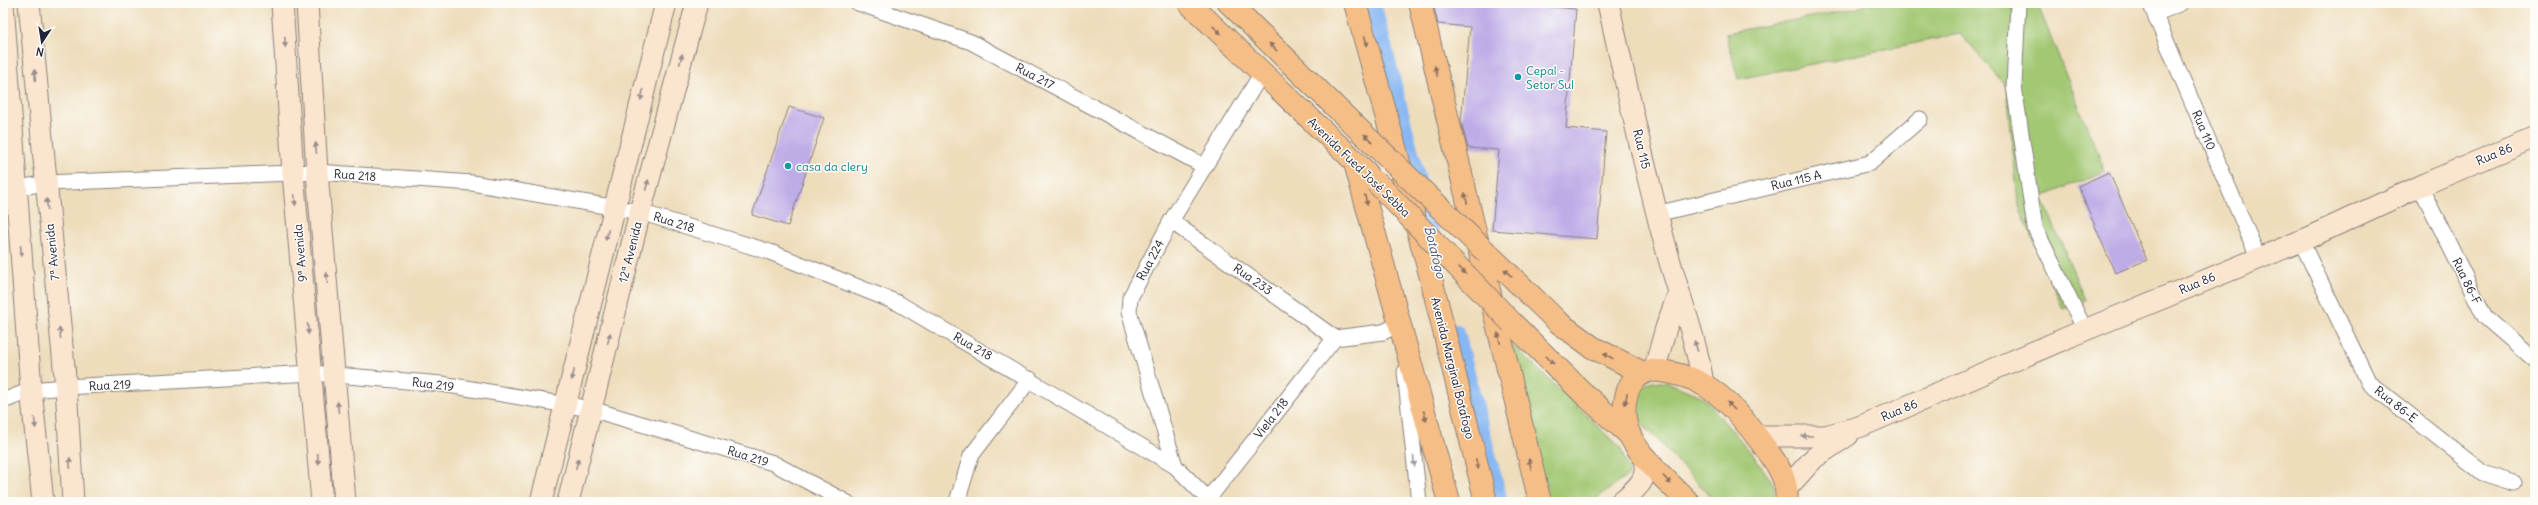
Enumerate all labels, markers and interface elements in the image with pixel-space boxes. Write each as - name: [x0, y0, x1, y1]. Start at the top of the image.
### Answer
- north arrow: [22, 22, 62, 62]
- one-way arrow: [1212, 25, 1222, 35]
- one-way arrow: [1363, 34, 1369, 47]
- one-way arrow: [281, 36, 288, 48]
- one-way arrow: [1268, 42, 1278, 52]
- text: N: [35, 44, 45, 59]
- one-way arrow: [679, 53, 685, 66]
- street label: Rua 217: [1013, 60, 1057, 92]
- place label: Cepal - Setor Sul: [1526, 63, 1574, 92]
- one-way arrow: [1433, 65, 1439, 77]
- one-way arrow: [32, 69, 39, 81]
- marker: Cepal - Setor Sul: [1513, 72, 1523, 82]
- one-way arrow: [639, 89, 645, 101]
- street label: Rua 110: [2189, 108, 2219, 152]
- street label: Avenida Fued José Sebba: [1305, 114, 1414, 220]
- street label: Rua 115: [1630, 127, 1654, 171]
- one-way arrow: [1363, 133, 1373, 143]
- street label: Rua 86: [2474, 140, 2515, 168]
- one-way arrow: [313, 141, 319, 154]
- place label: casa da clery: [796, 159, 868, 174]
- marker: casa da clery: [783, 161, 793, 171]
- street label: Rua 218: [333, 166, 377, 184]
- street label: Rua 115 A: [1769, 167, 1823, 193]
- one-way arrow: [645, 179, 651, 191]
- one-way arrow: [1463, 192, 1469, 204]
- one-way arrow: [292, 194, 298, 206]
- one-way arrow: [1363, 195, 1369, 207]
- one-way arrow: [44, 198, 50, 210]
- street label: Rua 218: [651, 209, 697, 235]
- street label: 12ª Avenida: [615, 220, 645, 284]
- street label: 7ª Avenida: [42, 223, 62, 281]
- street label: 9ª Avenida: [290, 223, 310, 283]
- water label: Botafogo: [1420, 224, 1450, 281]
- one-way arrow: [604, 229, 610, 241]
- street label: Rua 224: [1133, 237, 1167, 283]
- one-way arrow: [18, 245, 25, 257]
- street label: Rua 86-F: [2449, 255, 2485, 307]
- street label: Rua 233: [1230, 260, 1276, 298]
- one-way arrow: [1457, 266, 1466, 275]
- one-way arrow: [1503, 268, 1513, 278]
- street label: Rua 86: [2177, 269, 2218, 297]
- one-way arrow: [323, 272, 330, 284]
- street label: Avenida Marginal Botafogo: [1428, 295, 1478, 441]
- one-way arrow: [304, 323, 311, 335]
- one-way arrow: [57, 327, 64, 340]
- street label: Rua 218: [951, 329, 995, 363]
- one-way arrow: [606, 332, 612, 344]
- one-way arrow: [1496, 332, 1502, 344]
- one-way arrow: [1693, 339, 1699, 351]
- one-way arrow: [1602, 353, 1614, 359]
- one-way arrow: [1545, 355, 1555, 365]
- one-way arrow: [570, 369, 576, 381]
- street label: Rua 219: [411, 374, 455, 394]
- street label: Rua 219: [88, 376, 132, 394]
- street label: Rua 86-E: [2372, 383, 2420, 425]
- one-way arrow: [1623, 393, 1629, 405]
- street label: Viela 218: [1251, 395, 1292, 441]
- street label: Rua 86: [1879, 396, 1920, 424]
- one-way arrow: [334, 401, 341, 413]
- one-way arrow: [1726, 401, 1735, 411]
- one-way arrow: [1422, 410, 1428, 422]
- one-way arrow: [31, 417, 38, 429]
- one-way arrow: [1800, 433, 1813, 439]
- street label: Rua 219: [726, 443, 771, 469]
- one-way arrow: [315, 452, 322, 465]
- one-way arrow: [1411, 454, 1418, 467]
- one-way arrow: [67, 457, 74, 469]
- one-way arrow: [574, 458, 580, 470]
- one-way arrow: [1474, 458, 1480, 470]
- one-way arrow: [1527, 458, 1533, 470]
- one-way arrow: [1662, 475, 1672, 485]

